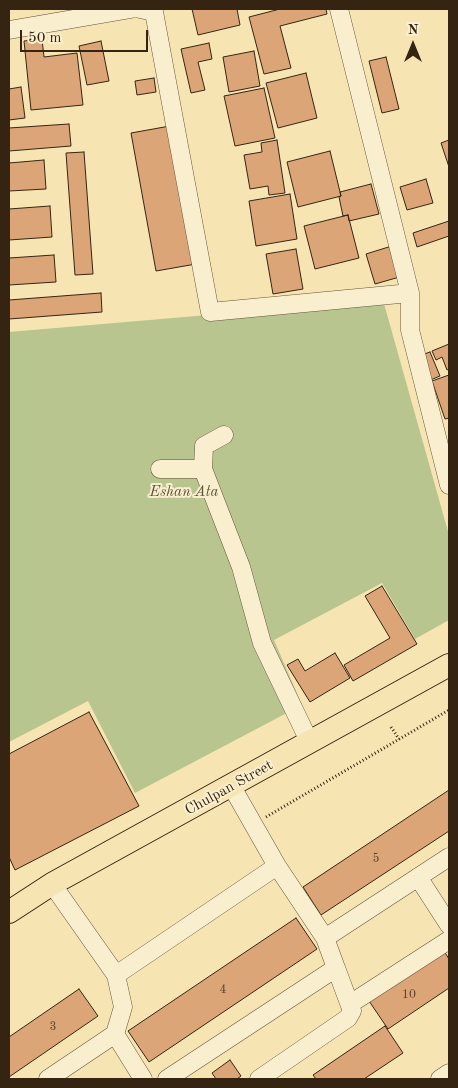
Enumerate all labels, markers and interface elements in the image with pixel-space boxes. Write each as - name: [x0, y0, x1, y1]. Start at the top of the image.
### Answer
- scale bar: [22, 20, 150, 52]
- north arrow: [388, 20, 438, 70]
- text: N: [408, 23, 418, 37]
- text: 50 m: [28, 31, 62, 46]
- park label: Eshan Аta: [149, 483, 219, 501]
- street label: Chulpan Street: [182, 756, 276, 820]
- house number: 5: [373, 852, 379, 866]
- house number: 4: [220, 983, 226, 997]
- house number: 10: [402, 988, 416, 1002]
- house number: 3: [50, 1020, 56, 1034]

